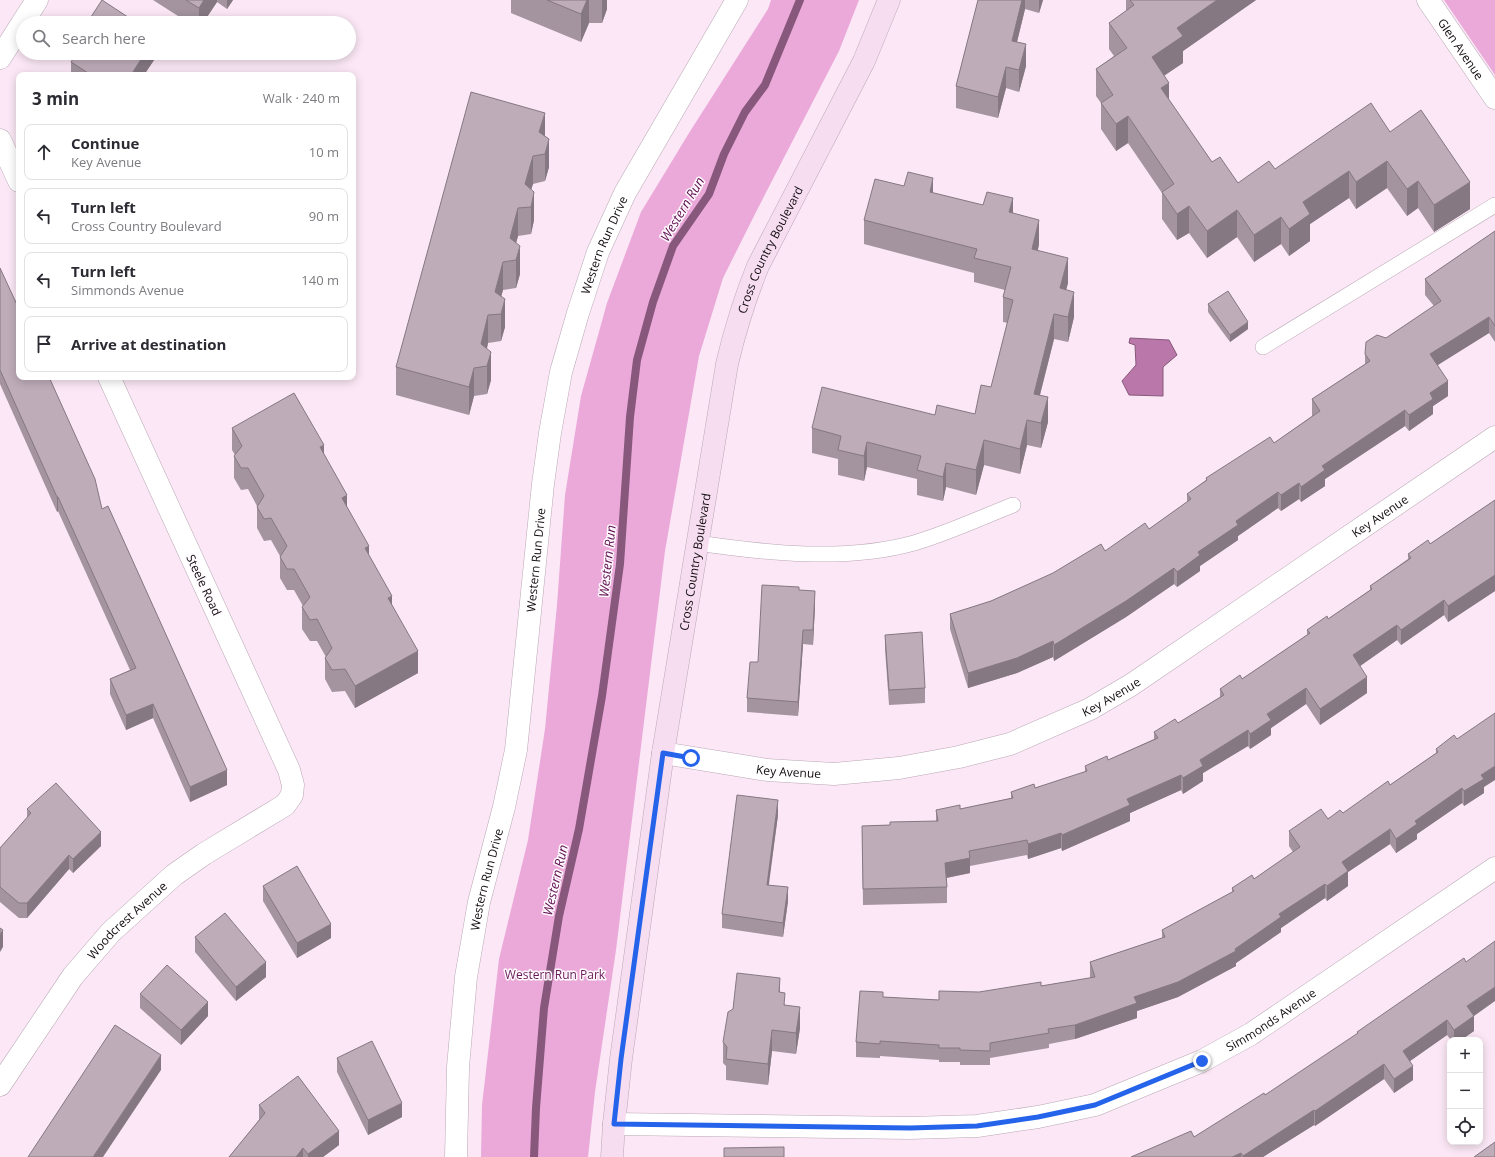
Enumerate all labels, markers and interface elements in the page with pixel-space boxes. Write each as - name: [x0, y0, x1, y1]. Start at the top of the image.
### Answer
- street label: Glen Avenue: [1434, 15, 1488, 83]
- search box: [16, 16, 356, 60]
- icon: search: [30, 27, 52, 49]
- text: Search here: [62, 28, 146, 48]
- text: 3 min: [32, 87, 79, 110]
- text: Walk · 240 m: [263, 89, 340, 107]
- text: Continue: [71, 133, 139, 153]
- icon: ahead: [33, 141, 55, 163]
- text: 10 m: [309, 143, 339, 161]
- text: Key Avenue: [71, 153, 141, 171]
- water label: Western Run: [656, 173, 708, 245]
- street label: Cross Country Boulevard: [733, 183, 806, 316]
- street label: Western Run Drive: [576, 193, 631, 296]
- text: Turn left: [71, 197, 136, 217]
- icon: left: [33, 205, 55, 227]
- text: 90 m: [309, 207, 339, 225]
- text: Cross Country Boulevard: [71, 217, 222, 235]
- text: Turn left: [71, 261, 136, 281]
- icon: left: [33, 269, 55, 291]
- text: 140 m: [301, 271, 339, 289]
- text: Simmonds Avenue: [71, 281, 184, 299]
- icon: arrive: [33, 333, 55, 355]
- text: Arrive at destination: [71, 334, 226, 354]
- street label: Key Avenue: [1348, 490, 1411, 541]
- street label: Cross Country Boulevard: [675, 492, 714, 632]
- street label: Western Run Drive: [522, 507, 549, 613]
- water label: Western Run: [594, 524, 620, 598]
- street label: Steele Road: [182, 552, 226, 618]
- street label: Key Avenue: [1079, 673, 1144, 720]
- route start: [682, 749, 700, 767]
- street label: Key Avenue: [755, 760, 822, 782]
- street label: Western Run Drive: [466, 826, 507, 932]
- water label: Western Run: [538, 843, 572, 917]
- street label: Woodcrest Avenue: [83, 877, 170, 962]
- park label: Western Run Park: [505, 966, 606, 983]
- street label: Simmonds Avenue: [1223, 984, 1319, 1055]
- map controls: [1447, 1037, 1483, 1145]
- button: +: [1447, 1037, 1483, 1073]
- route end: [1193, 1052, 1211, 1070]
- button: −: [1447, 1073, 1483, 1109]
- button: locate: [1447, 1109, 1483, 1145]

